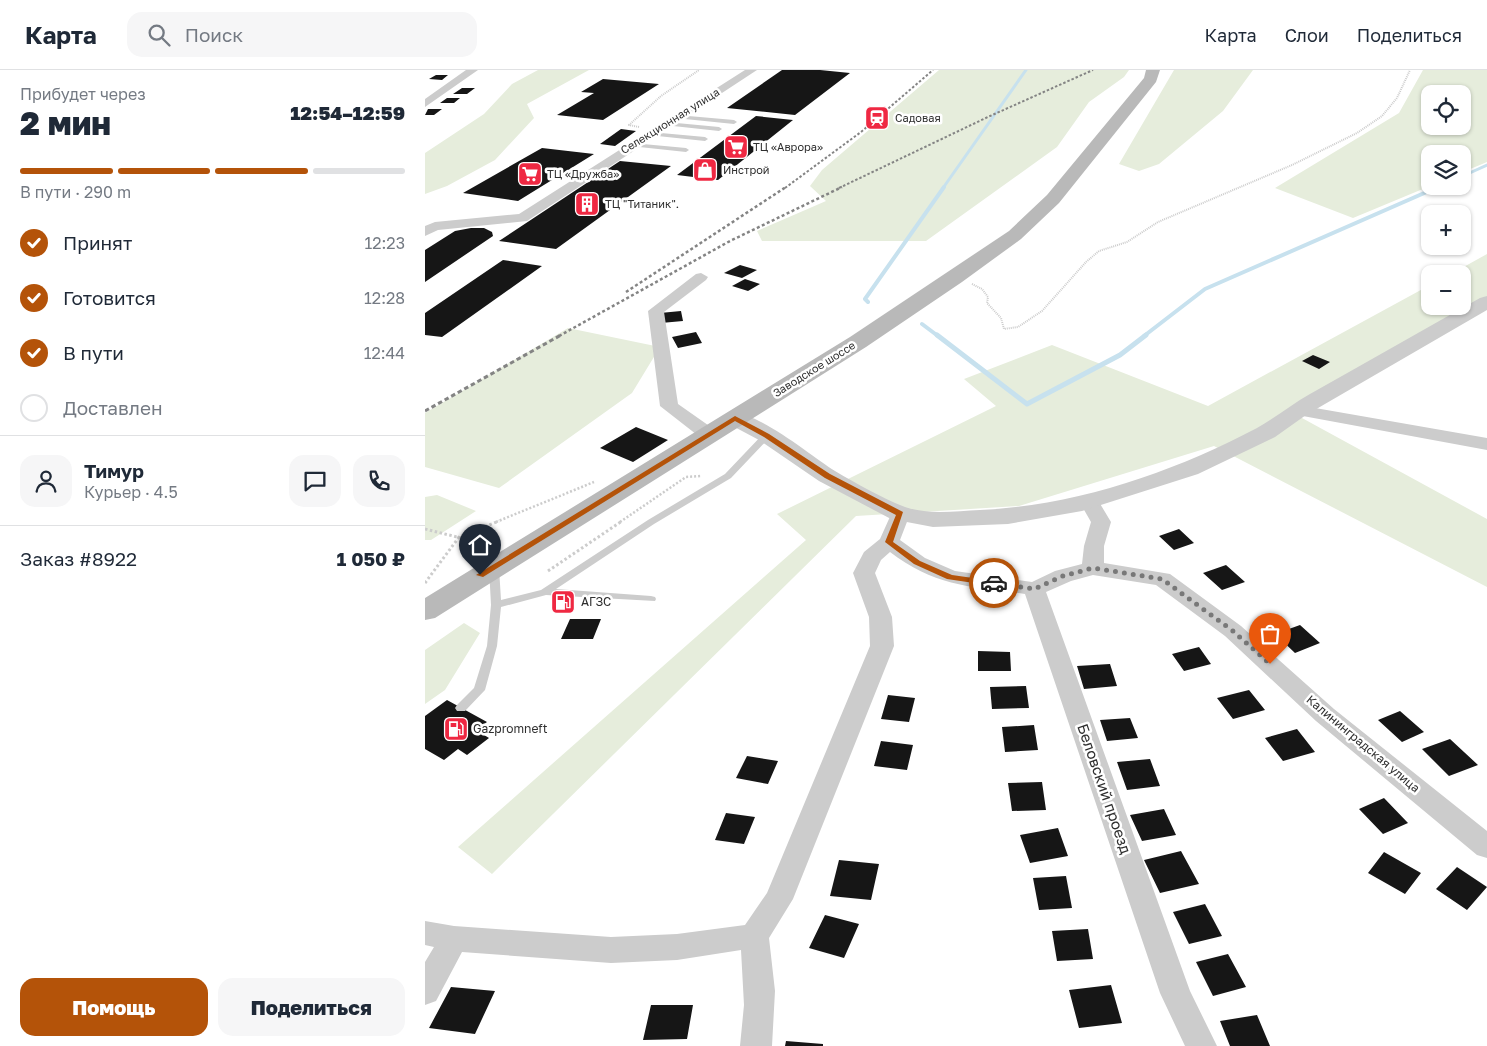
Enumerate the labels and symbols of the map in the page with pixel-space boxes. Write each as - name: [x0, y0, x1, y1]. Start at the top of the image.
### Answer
- street label: Селекционная улица: [618, 85, 721, 156]
- station icon: Садовая: [864, 105, 890, 131]
- place label: Садовая: [895, 111, 941, 124]
- supermarket icon: ТЦ «Аврора»: [723, 134, 749, 160]
- place label: ТЦ «Аврора»: [753, 140, 823, 153]
- shop icon: Инстрой: [692, 157, 718, 183]
- supermarket icon: ТЦ «Дружба»: [517, 161, 543, 187]
- place label: Инстрой: [723, 163, 770, 176]
- place label: ТЦ «Дружба»: [547, 167, 619, 180]
- building icon: ТЦ "Титаник".: [574, 191, 600, 217]
- place label: ТЦ "Титаник".: [605, 197, 679, 210]
- street label: Заводское шоссе: [770, 338, 857, 399]
- pin: [459, 524, 501, 575]
- courier: [969, 558, 1019, 608]
- fuel station icon: АГЗС: [550, 589, 576, 615]
- place label: АГЗС: [581, 594, 611, 609]
- pin: [1249, 613, 1291, 664]
- street label: Калининградская улица: [1304, 692, 1423, 795]
- fuel station icon: Gazpromneft: [443, 716, 469, 742]
- place label: Gazpromneft: [473, 721, 548, 736]
- street label: Беловский проезд: [1074, 721, 1136, 856]

